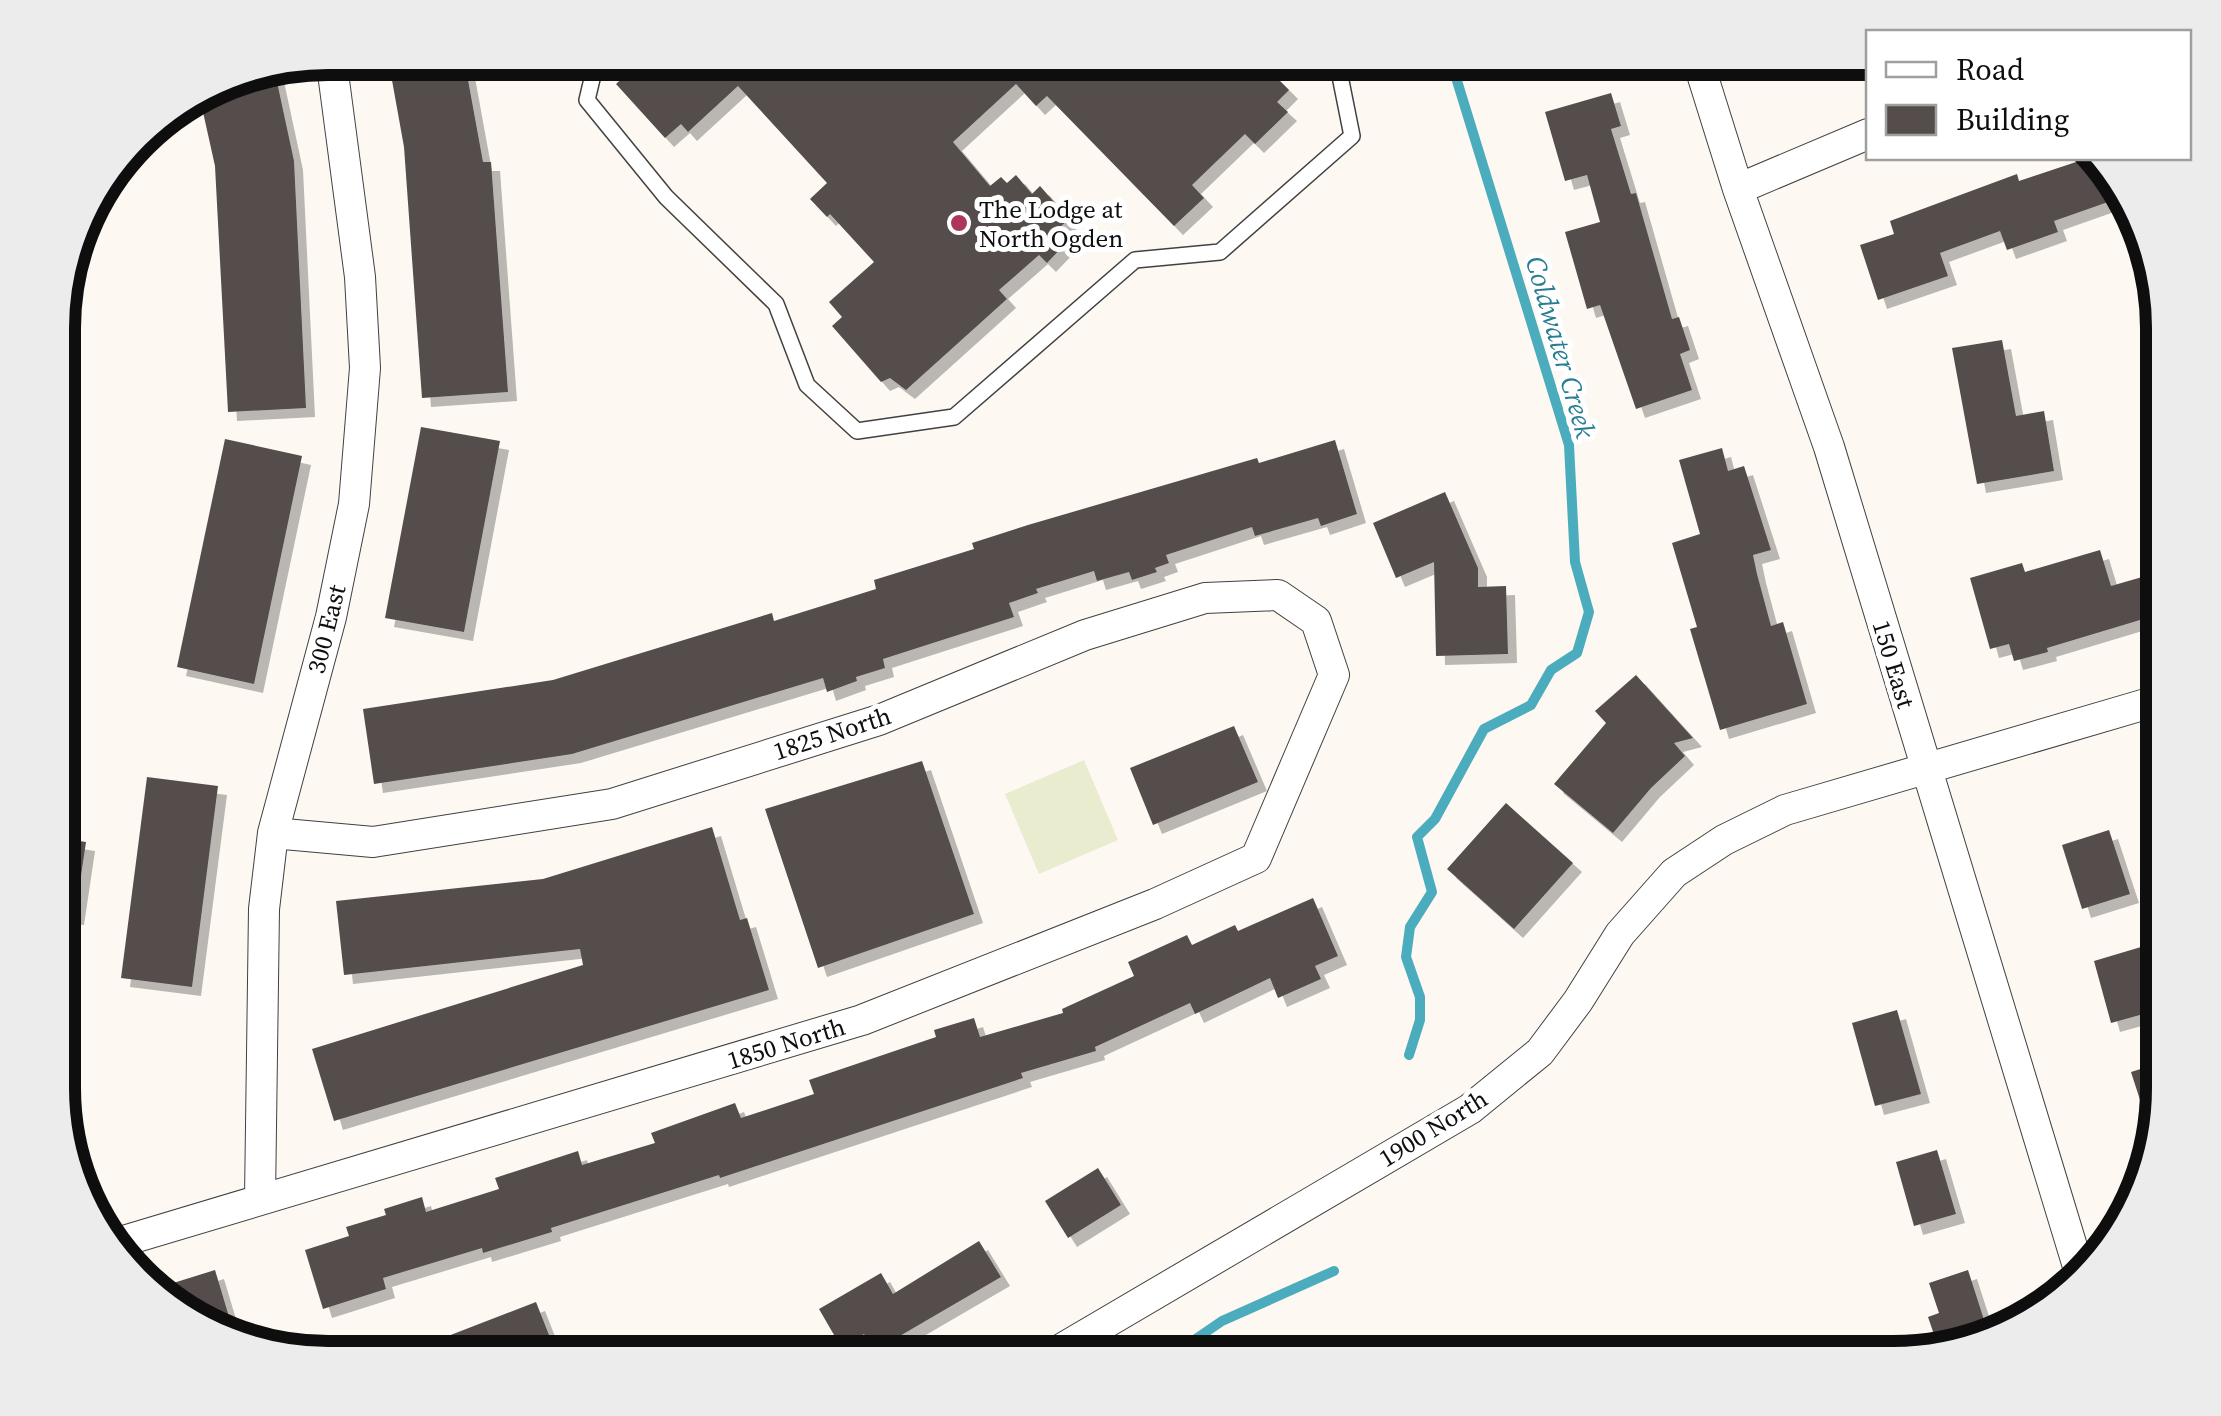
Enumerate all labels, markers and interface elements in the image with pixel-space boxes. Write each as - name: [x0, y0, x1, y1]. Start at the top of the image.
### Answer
- legend: [1866, 30, 2191, 160]
- text: Road: [1956, 49, 2024, 90]
- text: Building: [1956, 99, 2069, 140]
- place label: The Lodge at North Ogden: [979, 192, 1123, 255]
- marker: The Lodge at North Ogden: [948, 212, 970, 234]
- water label: Coldwater Creek: [1517, 251, 1605, 443]
- street label: 300 East: [299, 580, 354, 677]
- street label: 150 East: [1865, 616, 1924, 713]
- street label: 1825 North: [769, 698, 895, 768]
- street label: 1850 North: [723, 1009, 849, 1077]
- street label: 1900 North: [1372, 1081, 1494, 1175]

